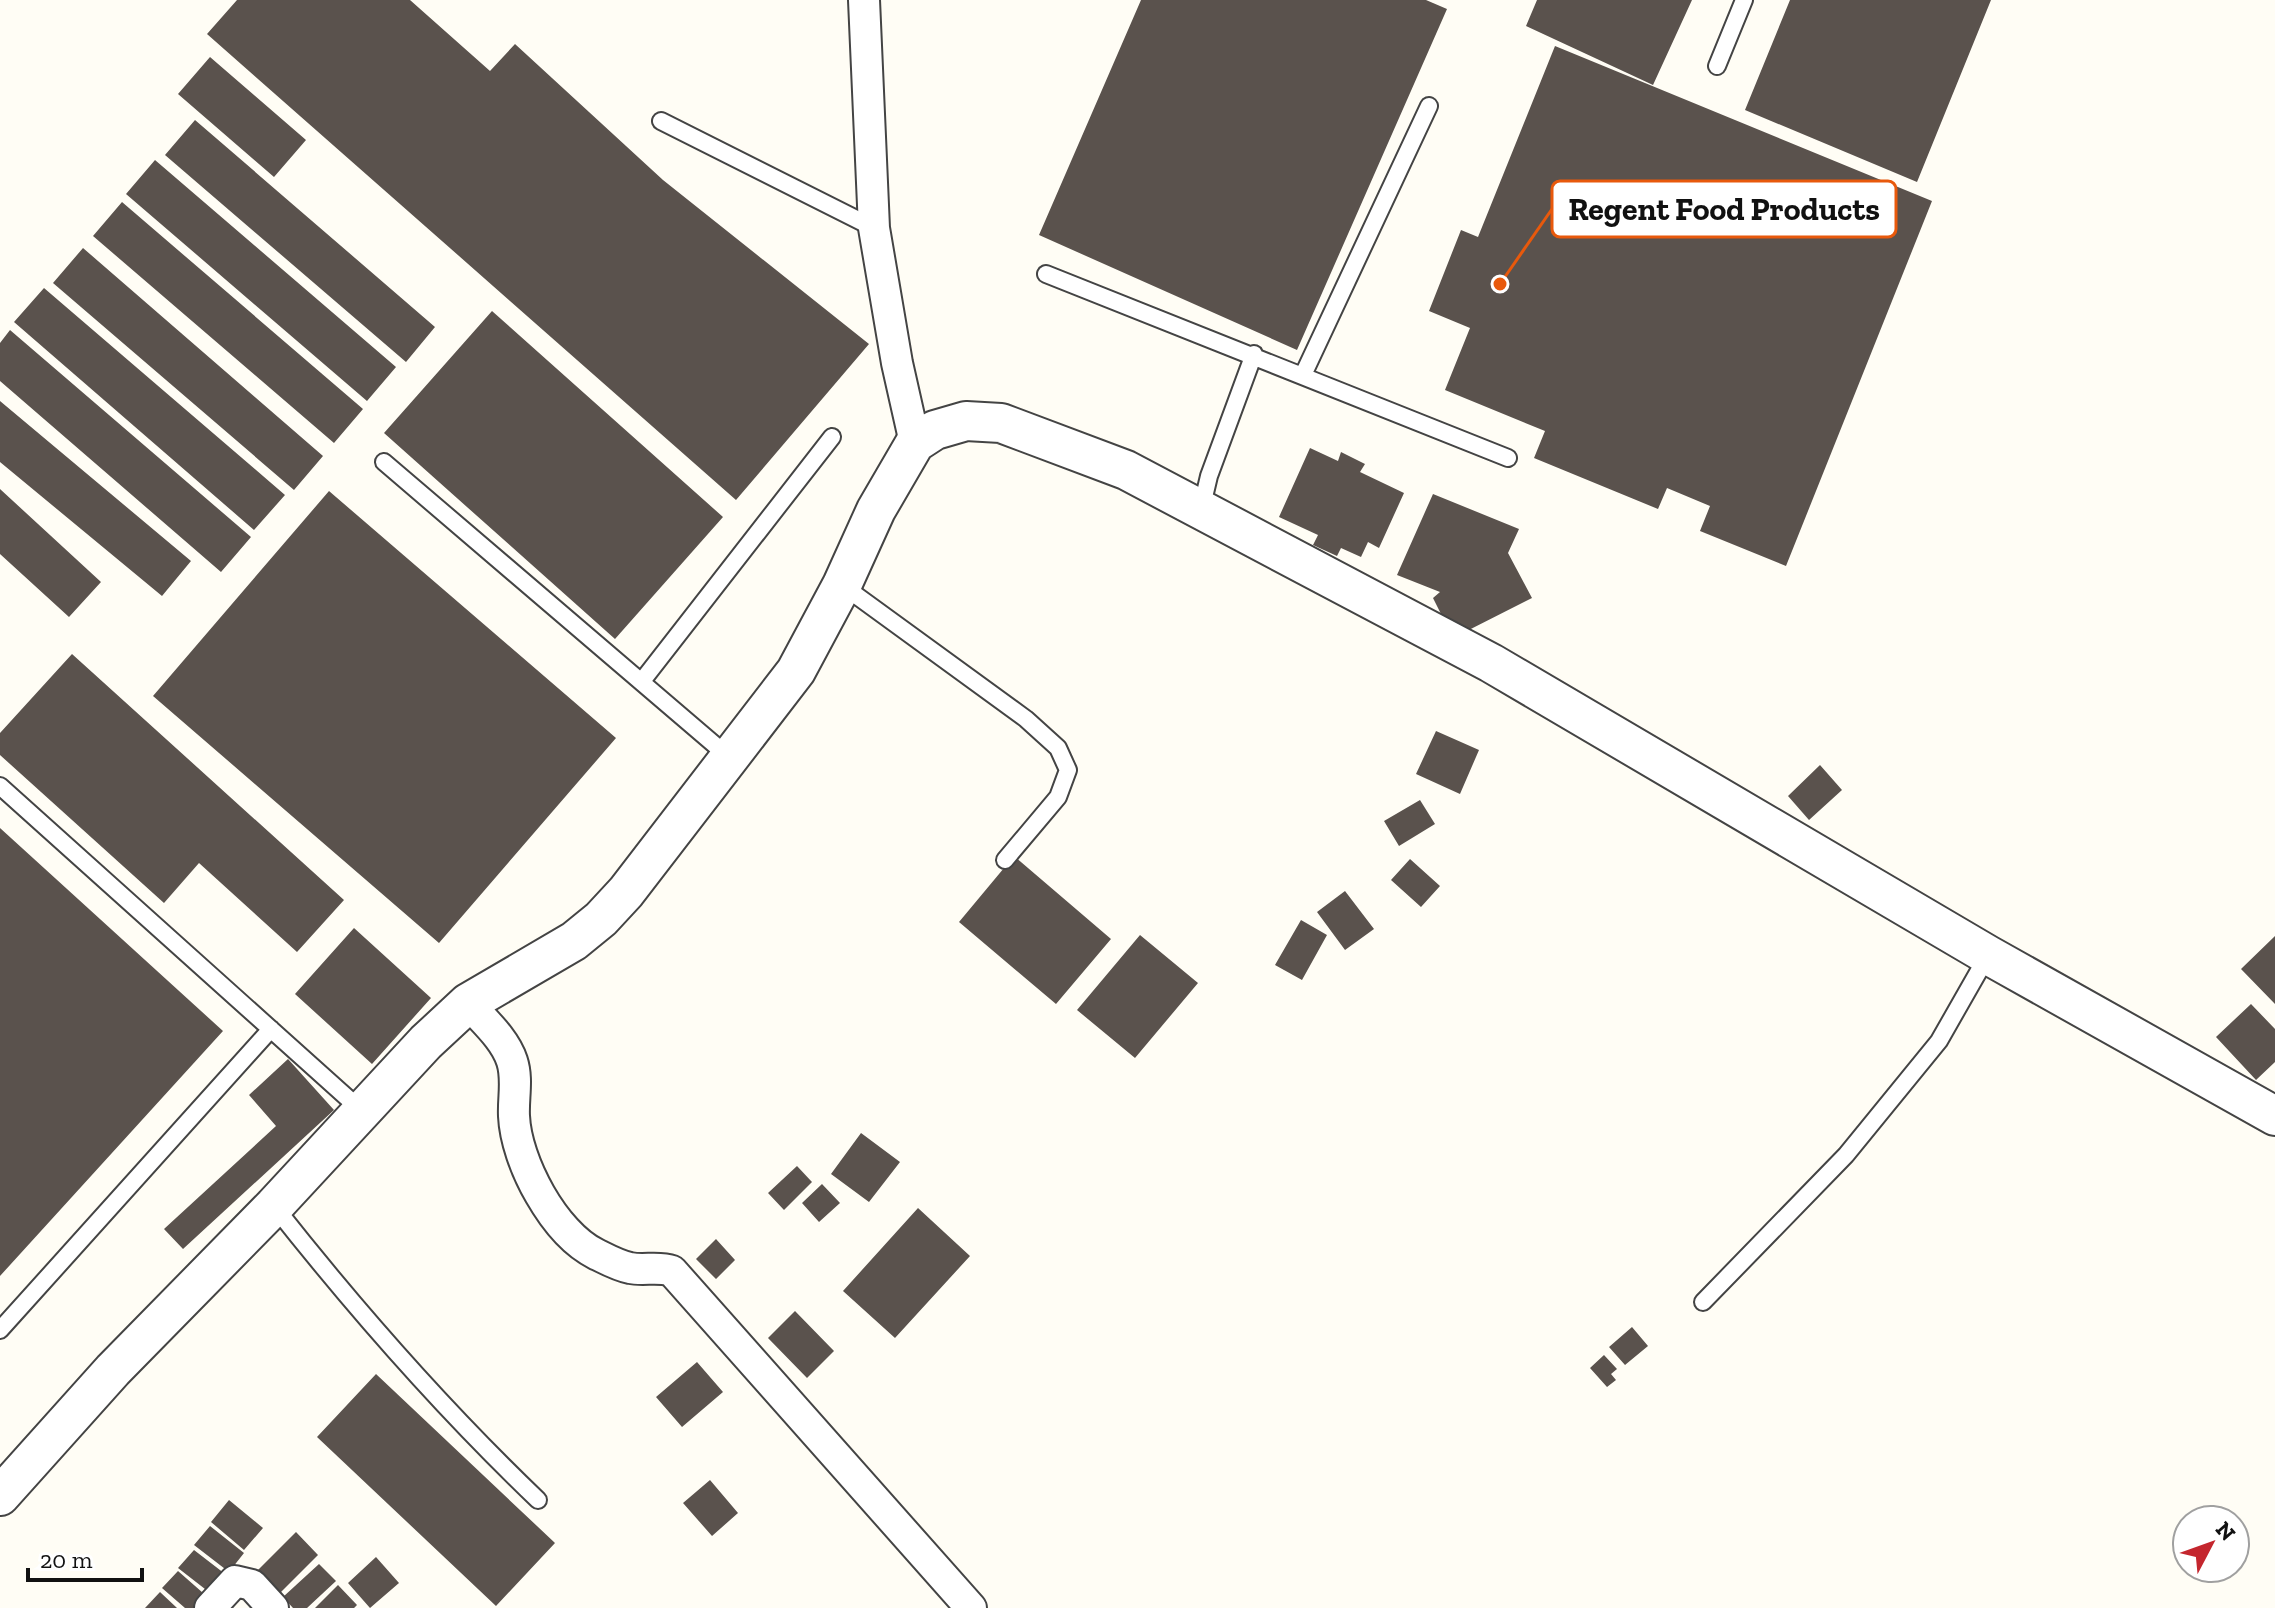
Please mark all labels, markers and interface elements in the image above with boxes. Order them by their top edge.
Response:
callout: Regent Food Products [1552,181,1896,237]
text: Regent Food Products [1568,190,1880,228]
north arrow [2171,1504,2251,1584]
text: N [2210,1516,2242,1547]
scale bar [28,1532,142,1582]
text: 20 m [40,1545,93,1574]

